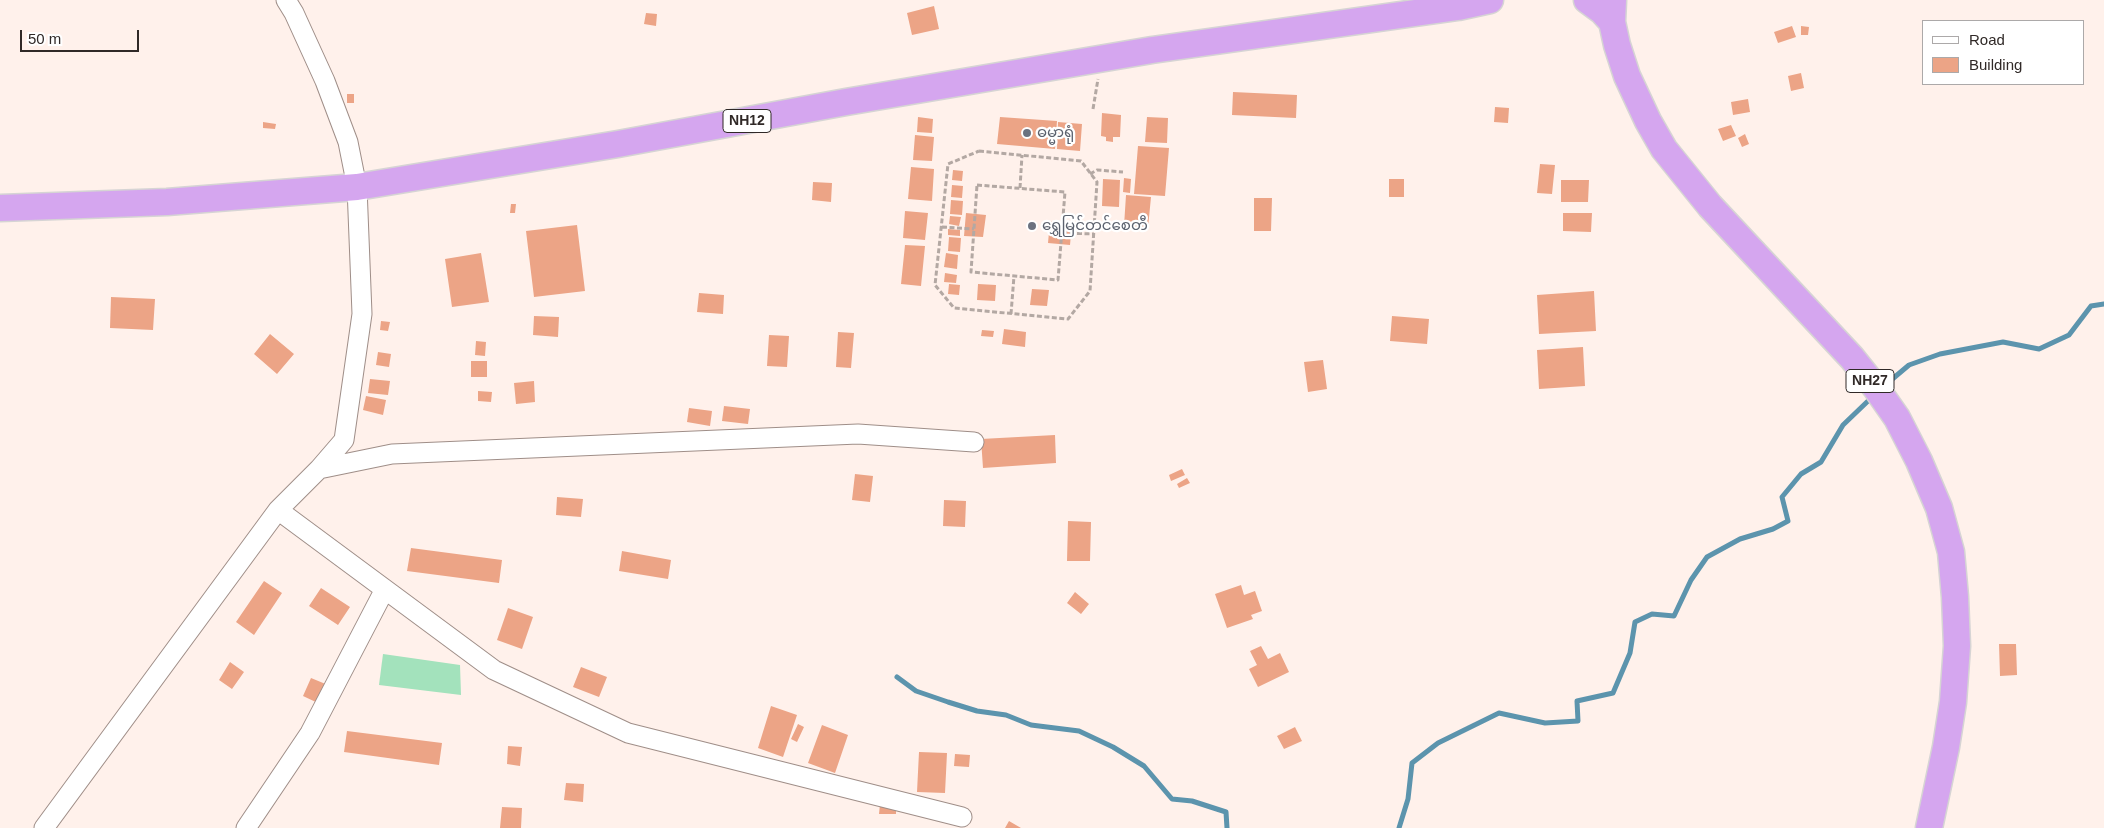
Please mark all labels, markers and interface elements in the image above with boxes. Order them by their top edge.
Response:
scale bar [22,20,141,52]
legend [1922,20,2084,85]
text: 50 m [28,30,61,47]
text: Road [1969,31,2005,48]
text: Building [1969,56,2022,73]
road number: NH12 [723,110,771,132]
place label: ဓမ္မာရုံ [1037,124,1074,142]
marker: ဓမ္မာရုံ [1021,127,1033,139]
place label: ရွှေမြင်တင်စေတီ [1042,217,1148,235]
marker: ရွှေမြင်တင်စေတီ [1026,220,1038,232]
road number: NH27 [1846,370,1894,392]

